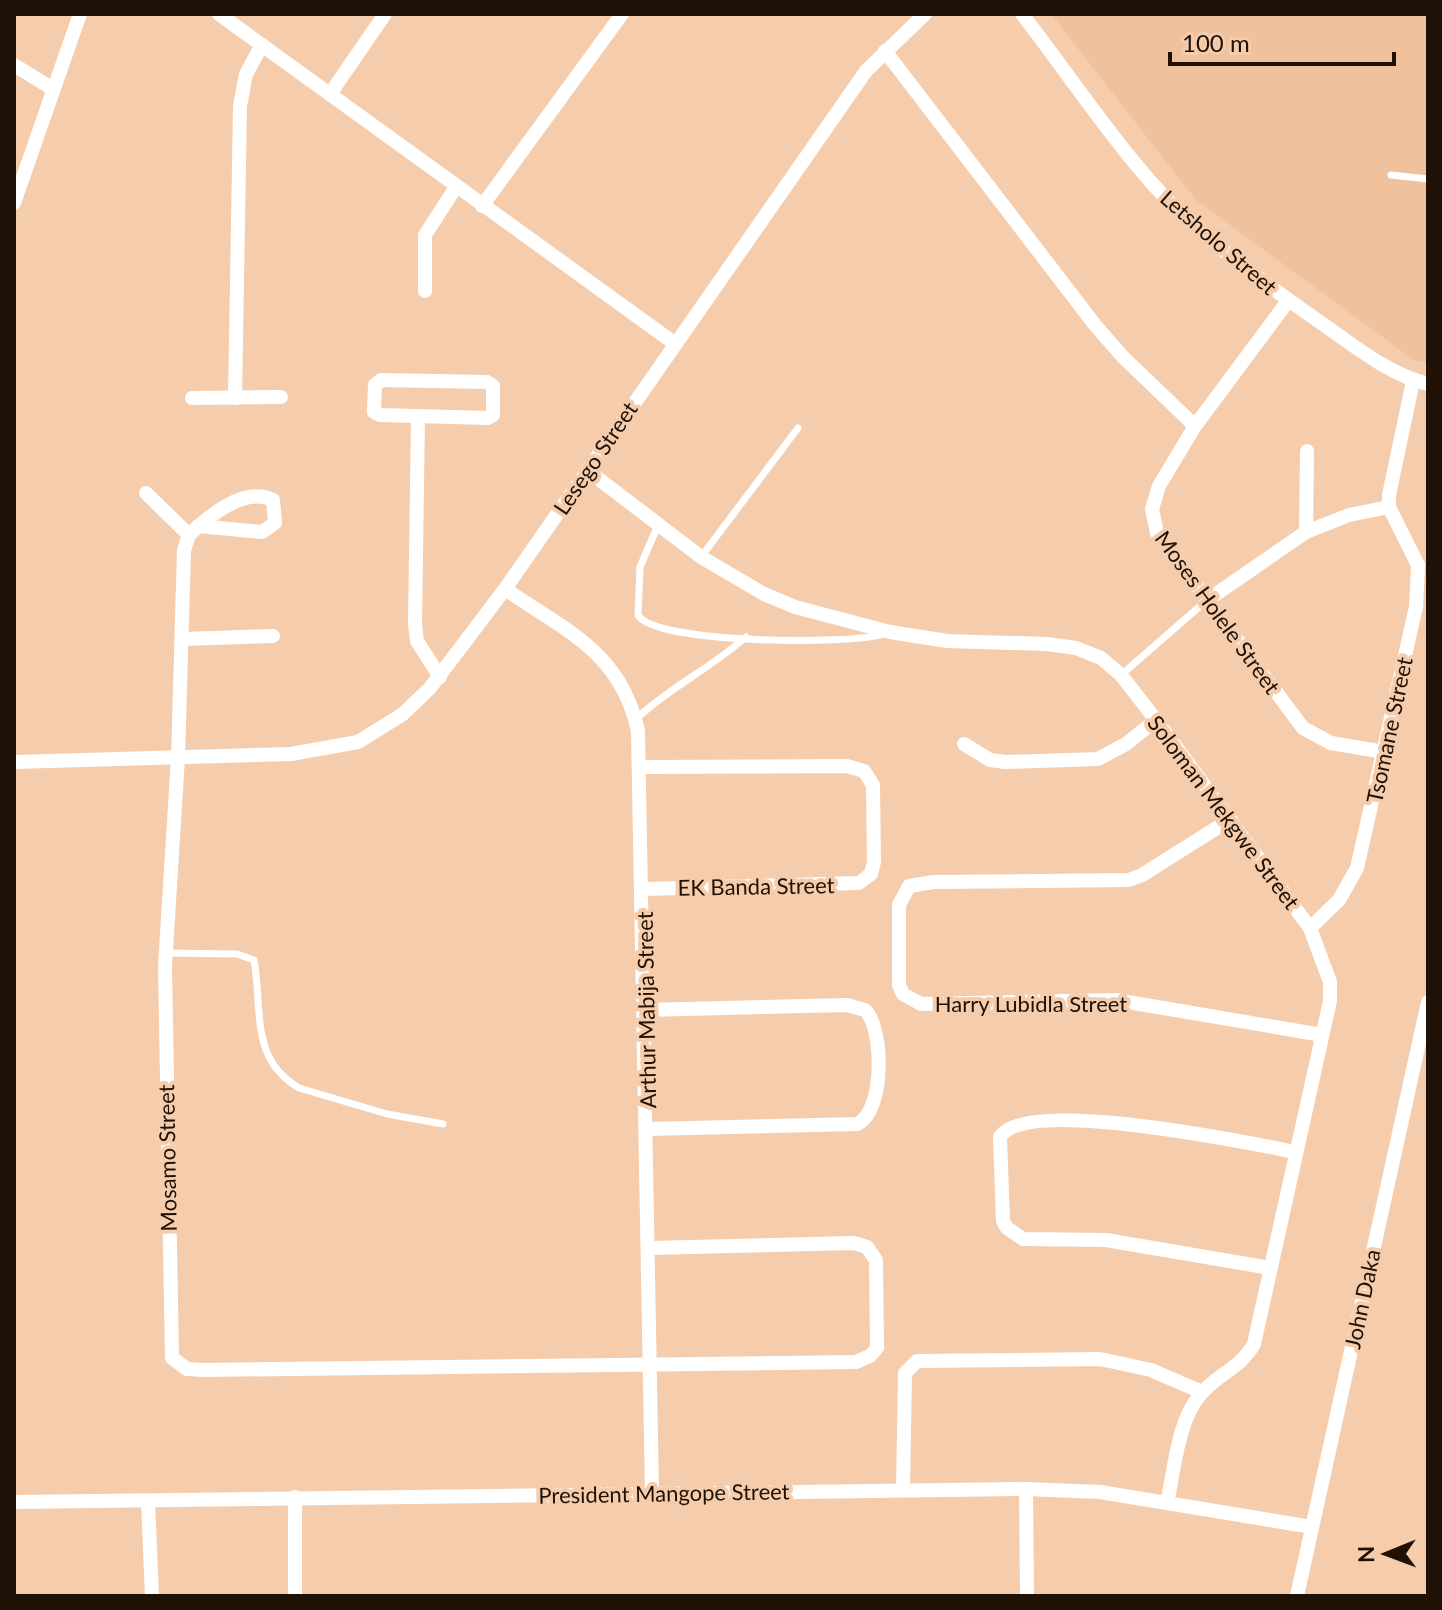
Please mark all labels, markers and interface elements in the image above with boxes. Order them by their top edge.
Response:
scale bar [1170,16,1394,66]
text: 100 m [1182,28,1250,57]
street label: Letsholo Street [1155,184,1283,300]
street label: Lesego Street [547,396,643,520]
street label: Moses Holele Street [1150,525,1286,699]
street label: Tsomane Street [1360,654,1418,806]
street label: Soloman Mekgwe Street [1142,710,1306,914]
street label: EK Banda Street [677,871,835,901]
street label: Arthur Mabija Street [631,911,661,1109]
street label: Harry Lubidla Street [935,990,1127,1017]
street label: Mosamo Street [152,1084,182,1232]
street label: John Daka [1338,1247,1386,1351]
street label: President Mangope Street [538,1477,790,1509]
north arrow [1346,1514,1426,1594]
text: N [1352,1546,1379,1563]

